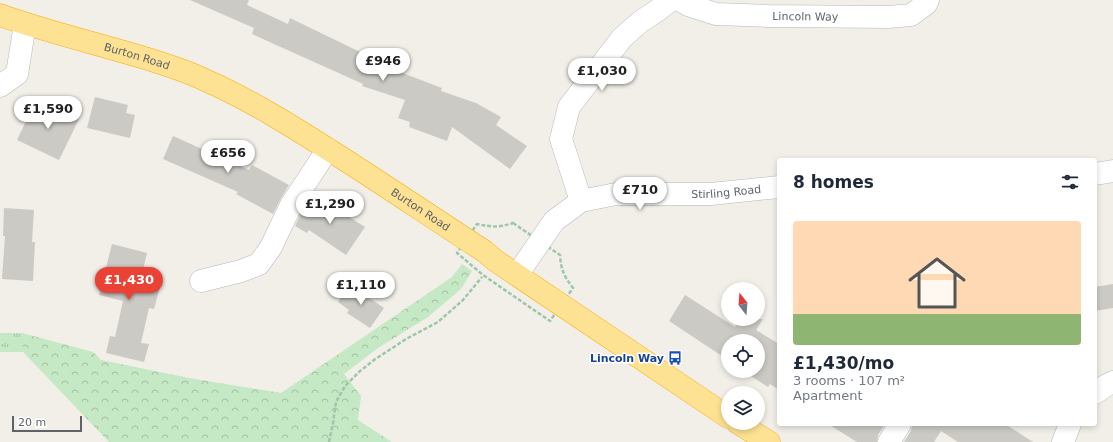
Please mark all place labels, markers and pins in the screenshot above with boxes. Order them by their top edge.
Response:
pin: £946 [359,48,407,82]
pin: £1,030 [569,58,635,92]
pin: £1,590 [15,96,81,130]
pin: £656 [204,140,252,174]
pin: £710 [616,177,664,211]
pin: £1,290 [297,191,363,225]
pin: £1,430 [96,267,162,301]
pin: £1,110 [328,272,394,306]
bus stop icon: Lincoln Way [667,350,683,366]
place label: Lincoln Way [590,352,664,365]

